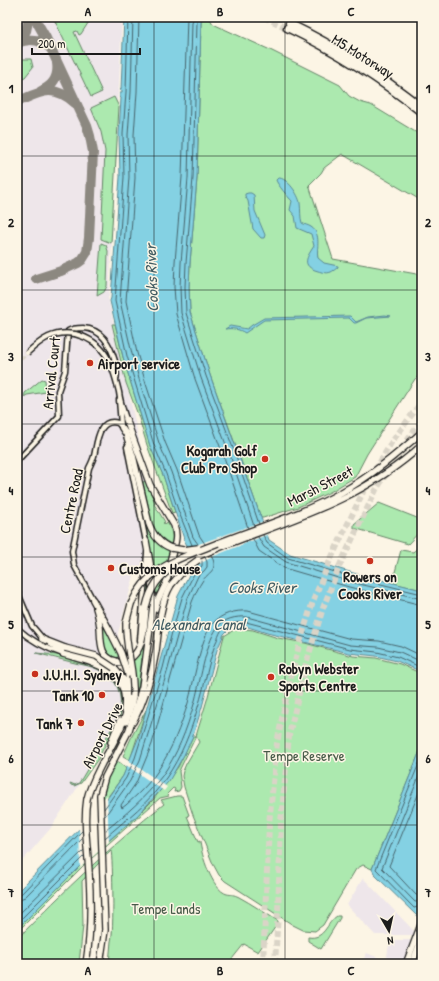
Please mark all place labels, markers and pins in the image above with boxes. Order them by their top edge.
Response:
place label: Airport service [98,353,180,375]
marker: Airport service [85,358,95,368]
place label: Kogarah Golf Club Pro Shop [181,440,258,479]
marker: Kogarah Golf Club Pro Shop [260,454,270,464]
marker: Rowers on Cooks River [365,556,375,566]
place label: Customs House [119,558,200,579]
marker: Customs House [106,563,116,573]
place label: Rowers on Cooks River [338,566,402,604]
place label: Robyn Webster Sports Centre [279,658,359,697]
place label: J.U.H.I. Sydney [43,664,122,686]
marker: J.U.H.I. Sydney [30,669,40,679]
marker: Robyn Webster Sports Centre [266,672,276,682]
place label: Tank 10 [51,685,94,706]
marker: Tank 10 [97,690,107,700]
place label: Tank 7 [35,713,74,734]
marker: Tank 7 [76,718,86,728]

